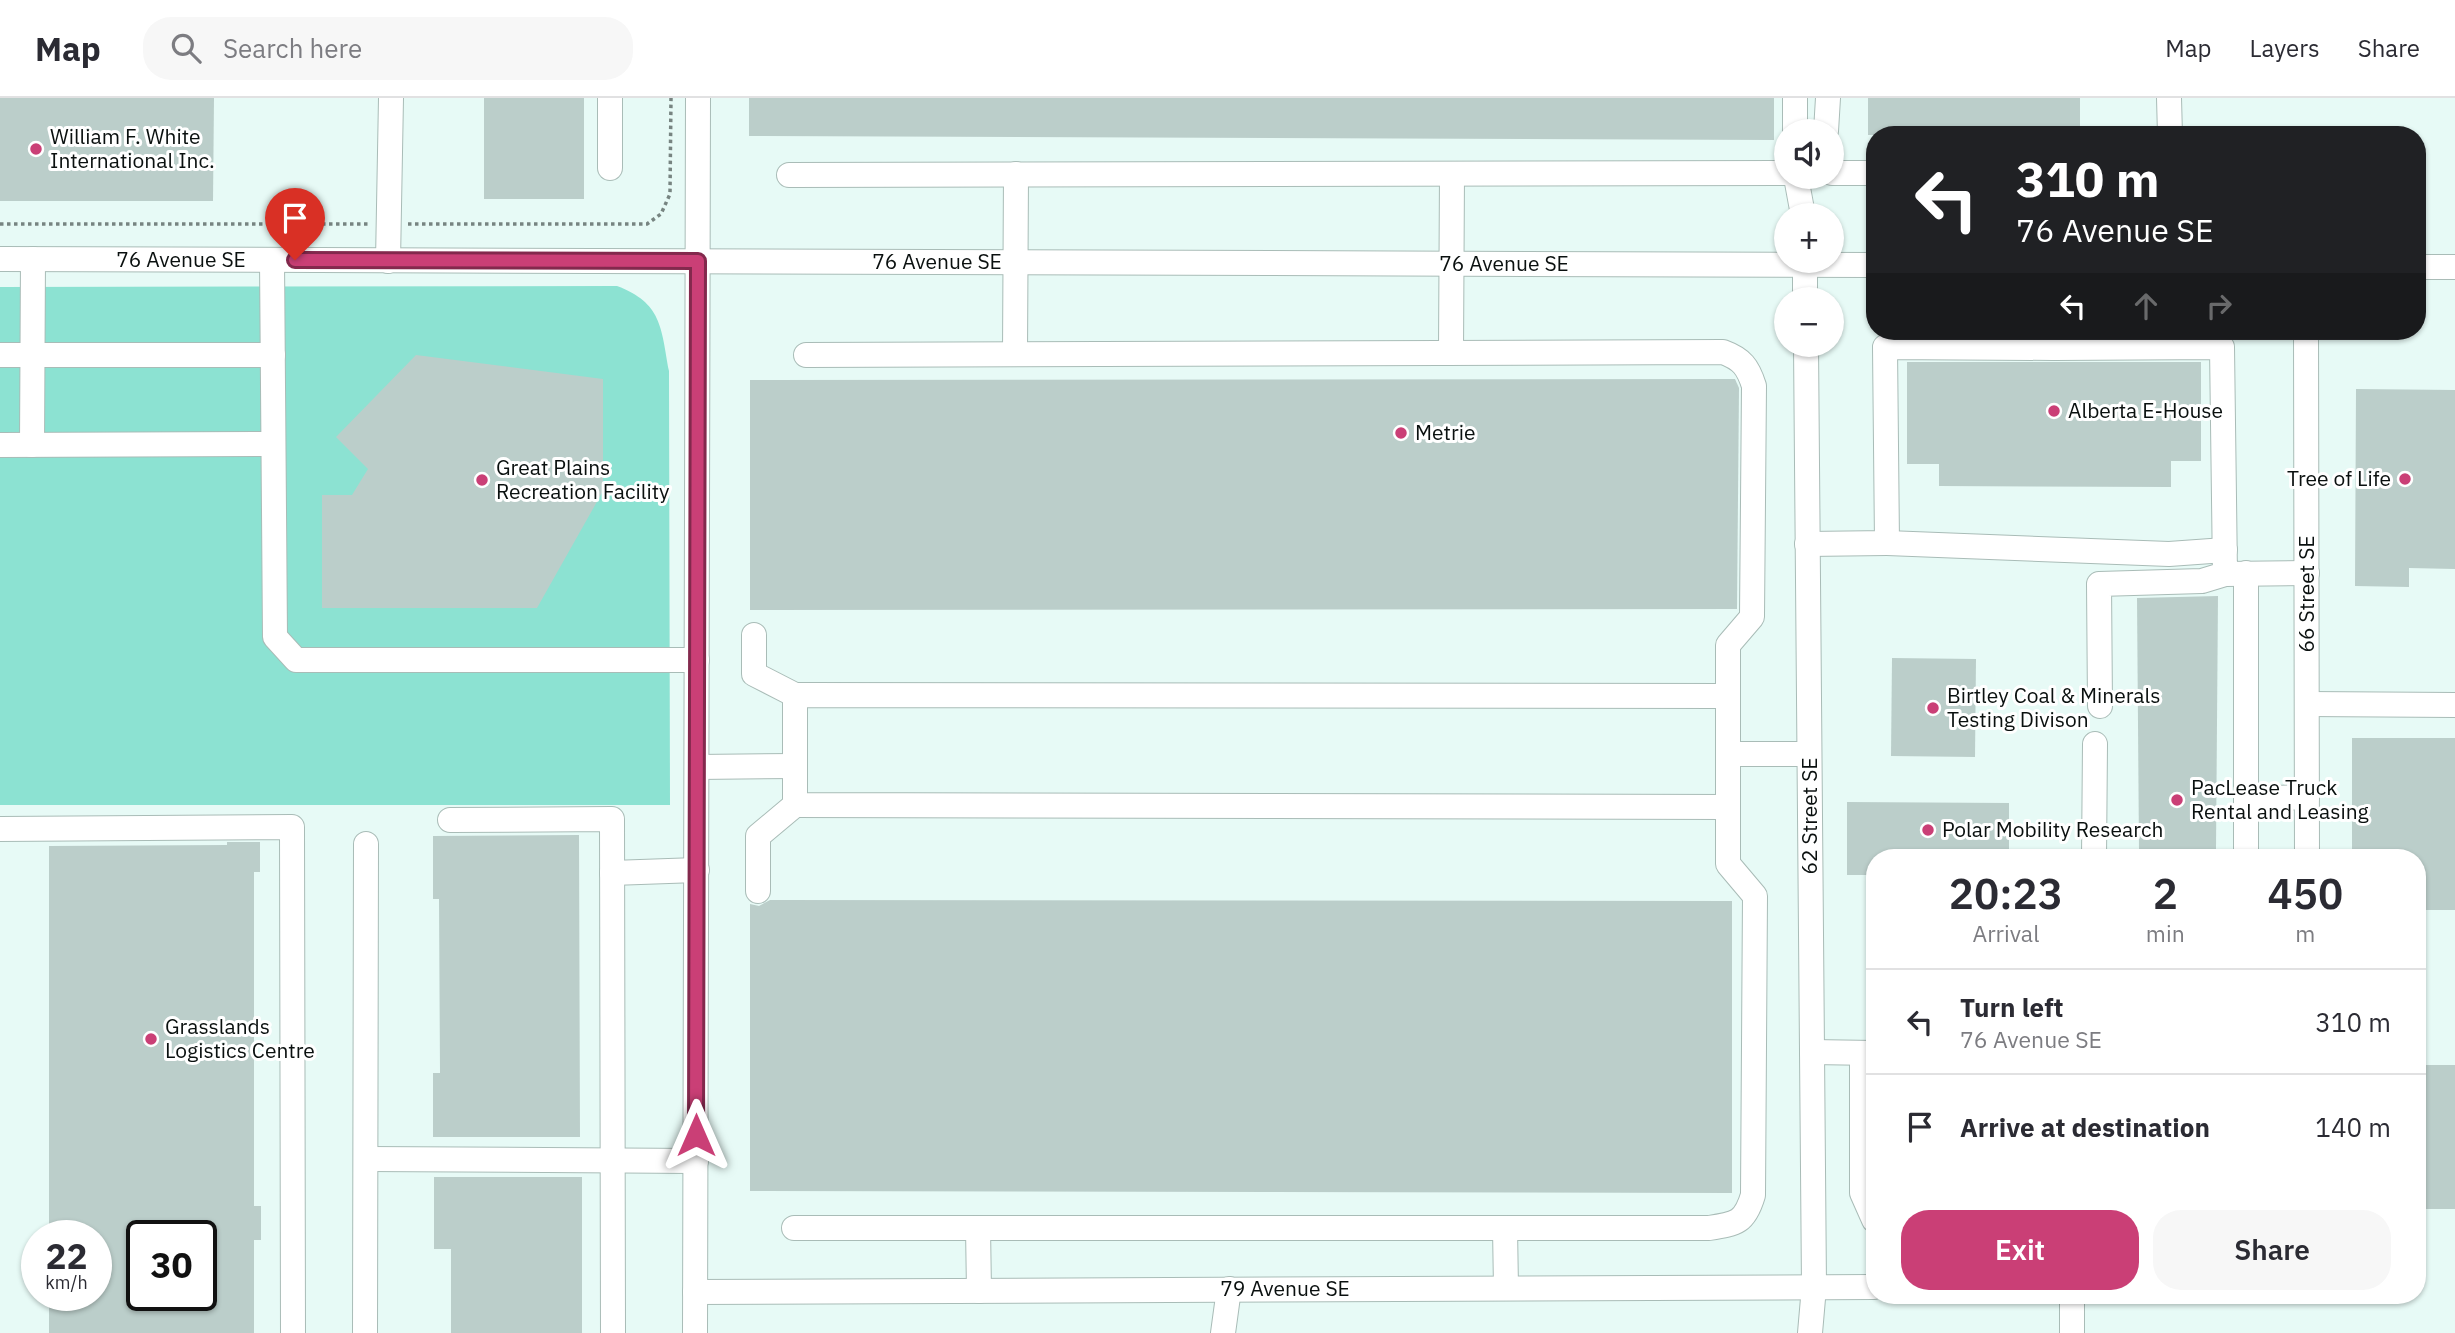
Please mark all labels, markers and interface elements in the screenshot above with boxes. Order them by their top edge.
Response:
search box [143,17,633,80]
text: Map [35,27,101,70]
icon: search [167,29,205,67]
text: Search here [223,31,362,65]
text: Map [2165,32,2212,64]
text: Layers [2250,32,2320,64]
text: Share [2358,32,2420,64]
map controls [1774,119,1844,357]
button: sound [1774,119,1844,189]
place label: William F. White International Inc. [50,122,215,174]
marker: William F. White International Inc. [28,141,44,157]
text: 310 m [2016,147,2160,210]
icon: left [1901,154,1992,245]
pin [265,188,325,260]
icon: arrive [276,199,314,237]
button: + [1774,203,1844,273]
text: 76 Avenue SE [2016,209,2214,251]
street label: 76 Avenue SE [116,245,246,273]
street label: 76 Avenue SE [872,247,1002,275]
street label: 76 Avenue SE [1439,249,1569,277]
button: − [1774,287,1844,357]
icon: left [2054,287,2092,325]
icon: ahead [2127,287,2165,325]
icon: right [2200,287,2238,325]
place label: Alberta E-House [2068,396,2223,424]
marker: Alberta E-House [2046,403,2062,419]
place label: Metrie [1415,418,1475,446]
marker: Metrie [1393,425,1409,441]
place label: Great Plains Recreation Facility [496,453,670,505]
place label: Tree of Life [2287,464,2391,492]
marker: Tree of Life [2397,471,2413,487]
marker: Great Plains Recreation Facility [474,472,490,488]
street label: 66 Street SE [2292,535,2320,653]
place label: Birtley Coal & Minerals Testing Divison [1947,681,2160,733]
marker: Birtley Coal & Minerals Testing Divison [1925,700,1941,716]
street label: 62 Street SE [1795,757,1823,875]
place label: PacLease Truck Rental and Leasing [2191,773,2369,825]
marker: PacLease Truck Rental and Leasing [2169,792,2185,808]
place label: Polar Mobility Research [1942,815,2163,843]
marker: Polar Mobility Research [1920,822,1936,838]
text: 20:23 [1949,866,2063,921]
text: 2 [2153,866,2178,921]
text: 450 [2268,866,2343,921]
text: Arrival [1972,918,2039,948]
text: min [2146,918,2185,948]
text: m [2295,918,2315,948]
text: Turn left [1960,990,2063,1024]
icon: left [1901,1003,1939,1041]
text: 310 m [2315,1005,2391,1039]
place label: Grasslands Logistics Centre [165,1012,315,1064]
text: 76 Avenue SE [1960,1024,2102,1054]
marker: Grasslands Logistics Centre [143,1031,159,1047]
position arrow [659,1098,733,1172]
icon: arrive [1901,1108,1939,1146]
text: Arrive at destination [1960,1110,2210,1144]
text: 140 m [2315,1110,2391,1144]
button: Exit [1901,1210,2139,1290]
button: Share [2153,1210,2391,1290]
speed limit sign: 30 [126,1220,217,1311]
text: 22 [45,1233,88,1279]
text: km/h [45,1271,88,1294]
street label: 79 Avenue SE [1220,1274,1350,1302]

